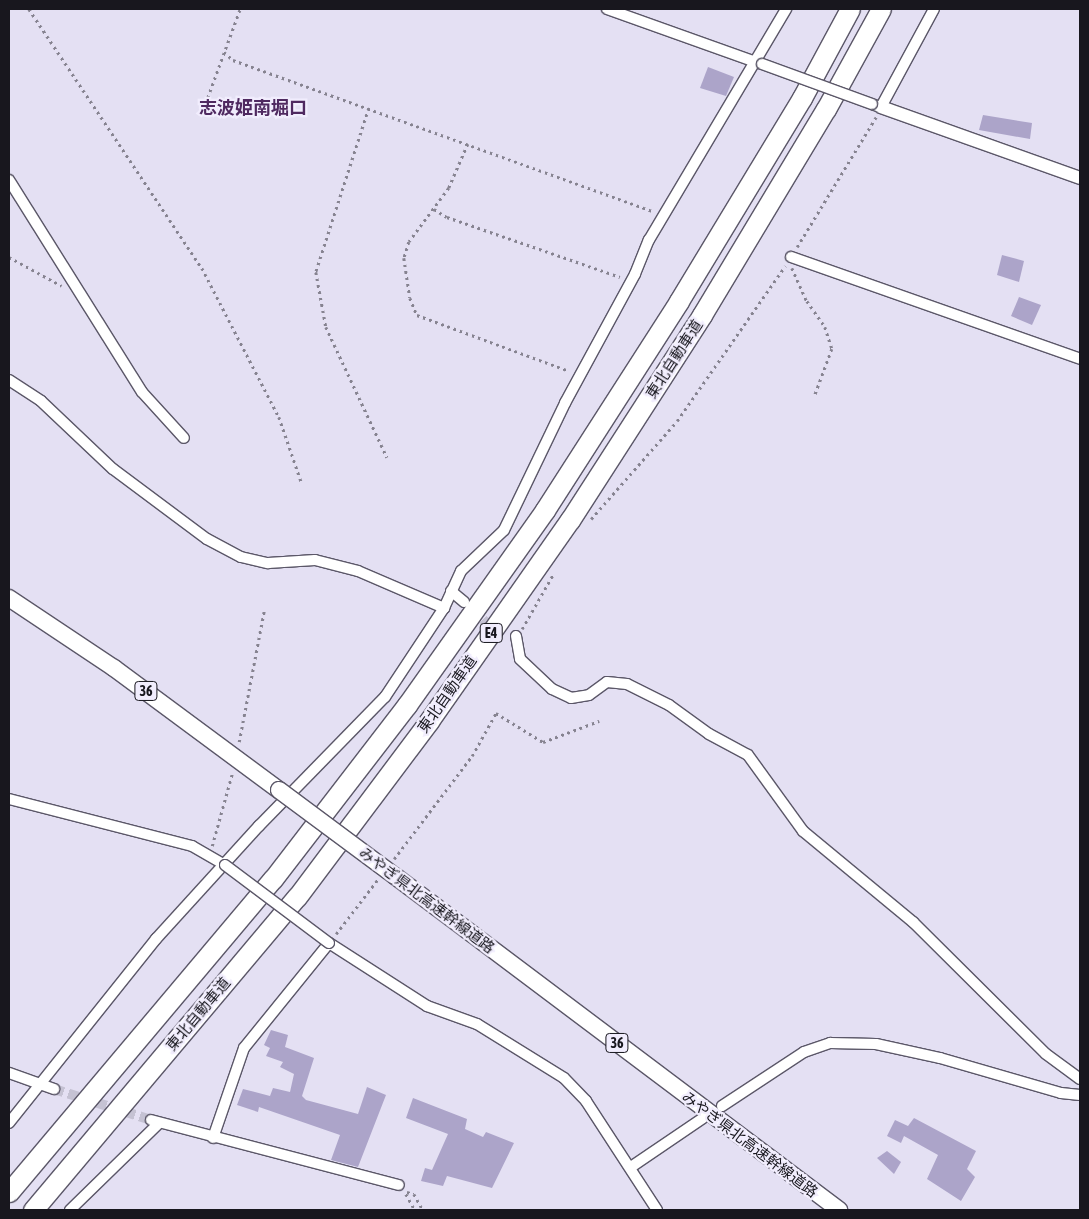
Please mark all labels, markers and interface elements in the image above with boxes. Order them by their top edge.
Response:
district label: 志波姫南堀口 [199,97,307,119]
street label: 東北自動車道 [642,316,706,402]
road number: E4 [478,622,504,644]
street label: 東北自動車道 [414,652,480,736]
road number: 36 [134,679,158,702]
street label: みやぎ県北高速幹線道路 [356,843,498,957]
street label: 東北自動車道 [162,974,234,1054]
road number: 36 [604,1032,630,1054]
street label: みやぎ県北高速幹線道路 [679,1087,821,1201]

